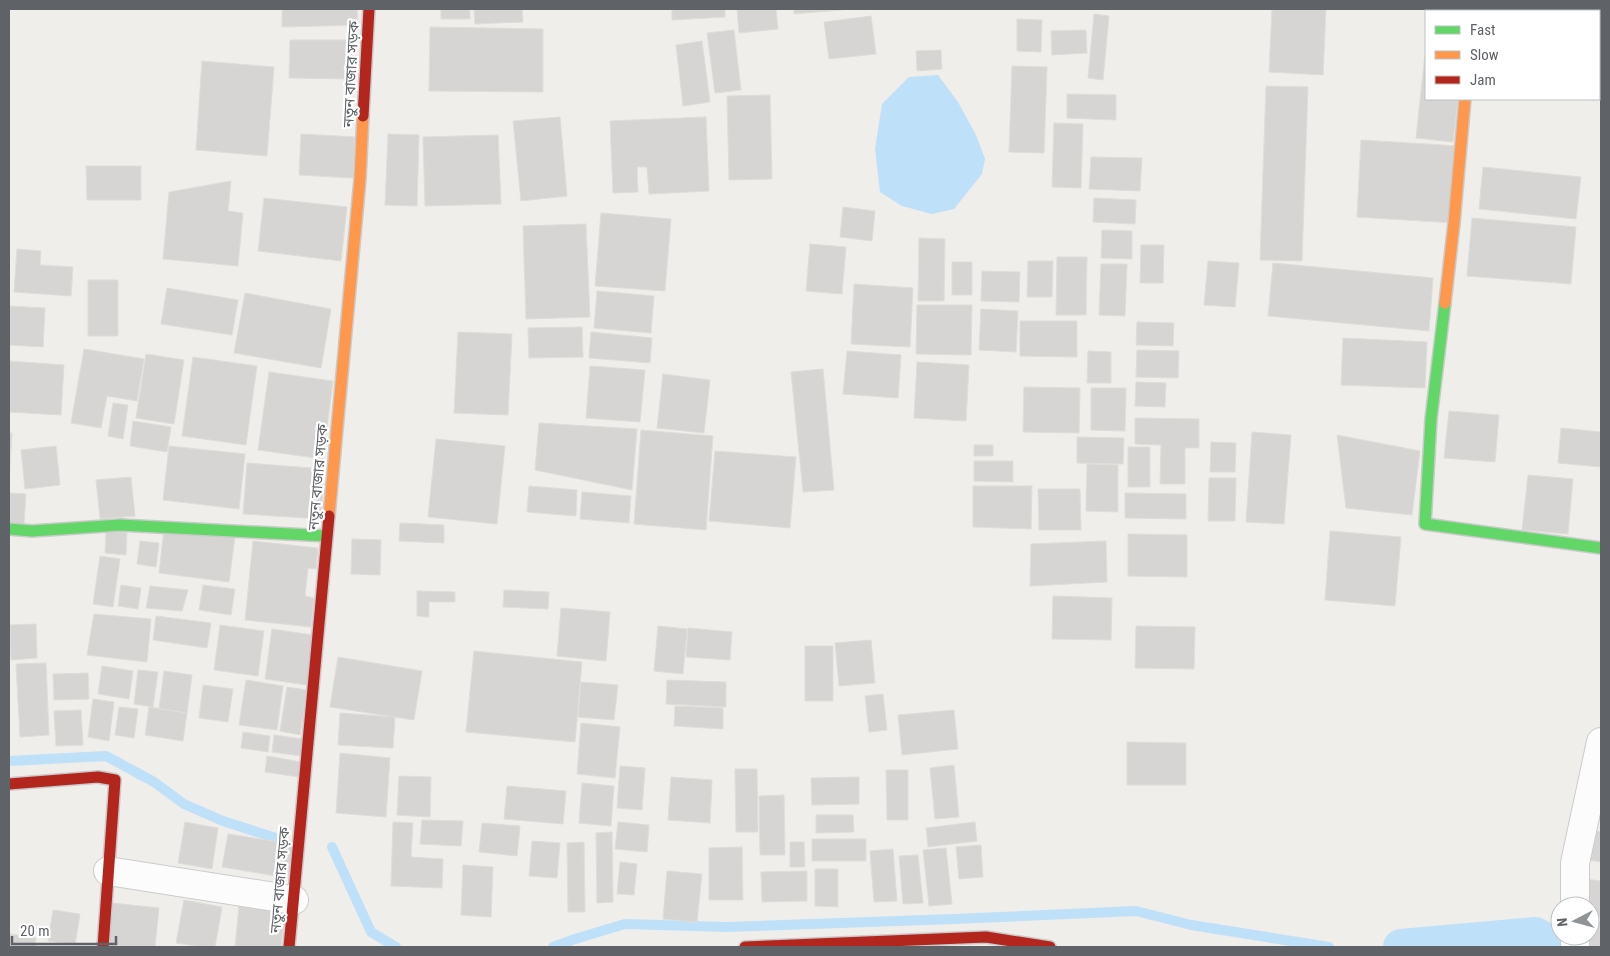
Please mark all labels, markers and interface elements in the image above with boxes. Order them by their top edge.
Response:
legend [1425,10,1600,100]
street label: নতুন বাজার সড়ক [339,19,363,129]
text: Fast [1470,21,1495,39]
text: Slow [1470,46,1499,64]
text: Jam [1470,71,1496,89]
street label: নতুন বাজার সড়ক [304,422,332,532]
street label: নতুন বাজার সড়ক [266,825,294,935]
north arrow [1550,896,1600,946]
scale bar [12,914,116,946]
text: N [1554,917,1570,927]
text: 20 m [20,922,50,940]

